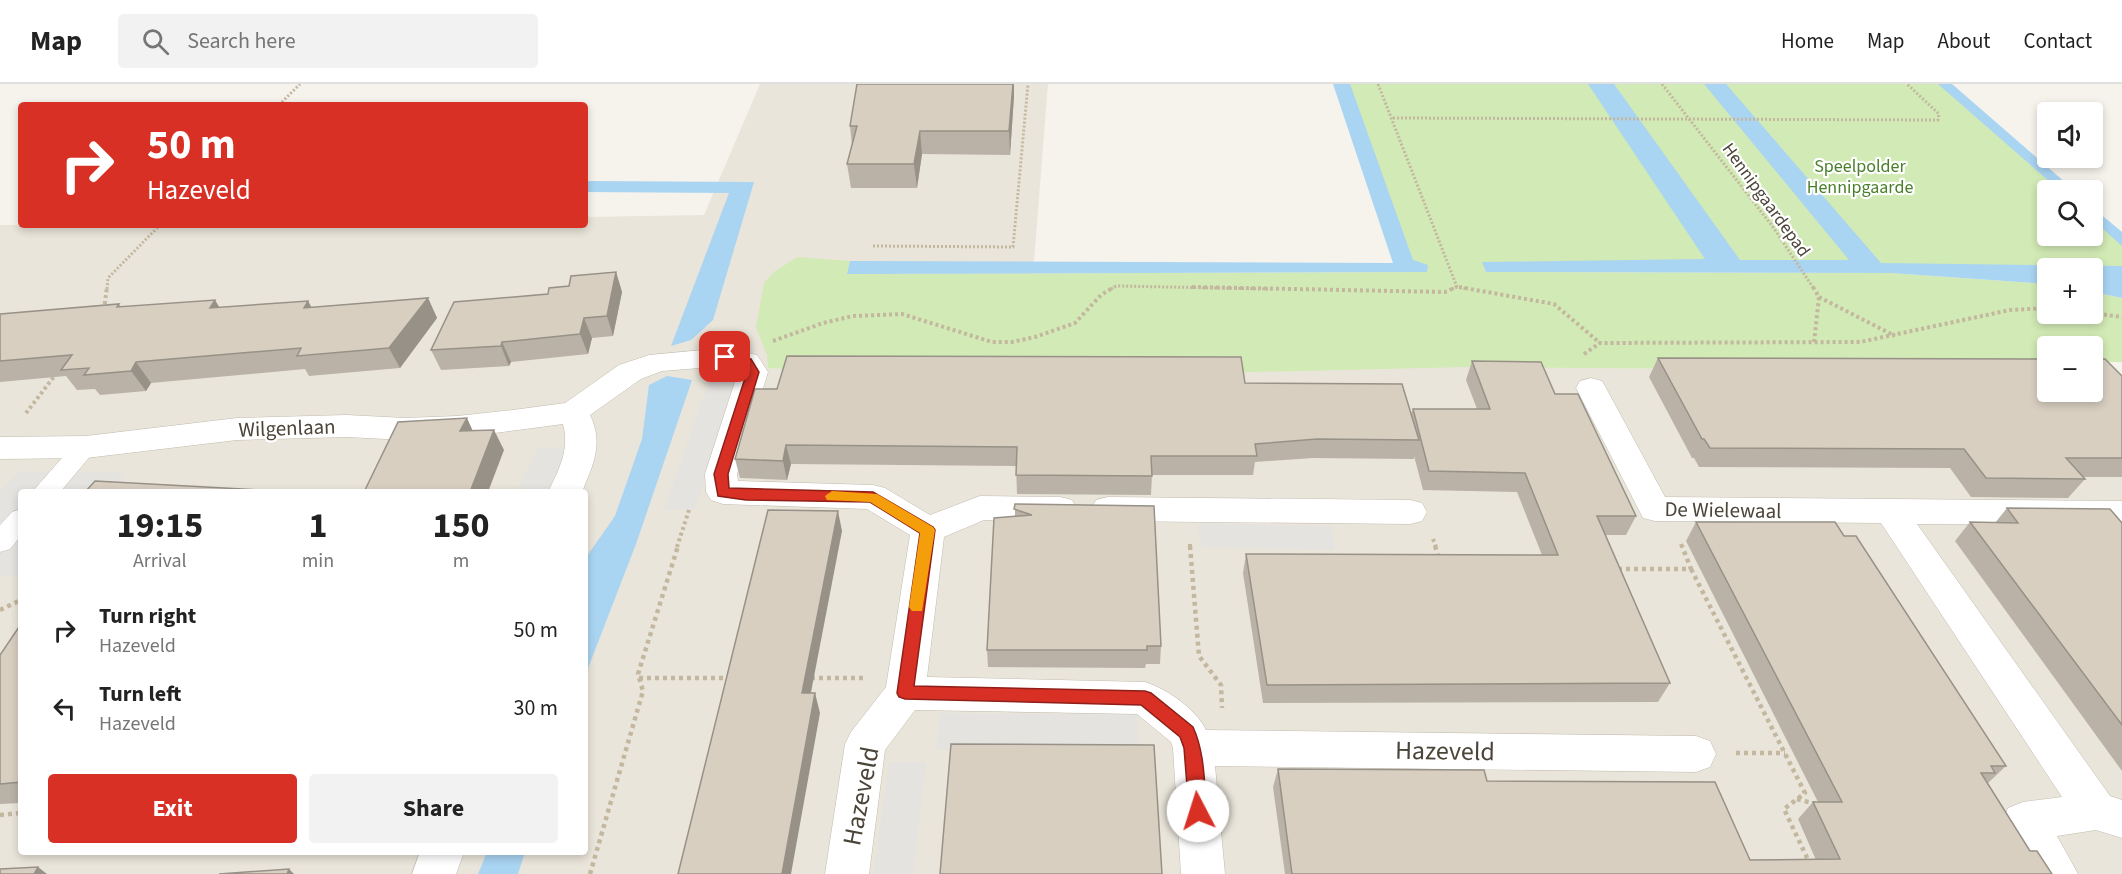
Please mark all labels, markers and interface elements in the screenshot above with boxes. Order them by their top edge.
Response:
search box [118,14,538,68]
text: Map [30,21,82,61]
icon: search [139,25,172,58]
text: Search here [187,25,296,57]
text: Home [1781,26,1834,56]
text: Map [1867,26,1905,56]
text: About [1938,26,1990,56]
text: Contact [2023,26,2092,56]
map controls [2037,102,2103,402]
button: sound [2037,102,2103,168]
text: 50 m [147,115,236,175]
icon: right [48,126,126,204]
street label: Hennipgaardepad [1716,138,1816,262]
park label: Speelpolder Hennipgaarde [1807,154,1913,200]
text: Hazeveld [147,171,251,210]
button: search [2037,180,2103,246]
button: + [2037,258,2103,324]
pin [699,331,750,382]
button: − [2037,336,2103,402]
icon: arrive [708,340,741,373]
street label: Wilgenlaan [238,411,336,445]
street label: De Wielewaal [1664,494,1782,526]
text: 19:15 [116,500,203,551]
text: 1 [308,500,327,551]
text: 150 [433,500,490,551]
text: Arrival [133,547,187,575]
text: min [302,547,334,575]
text: m [453,547,469,575]
text: Turn right [99,600,196,632]
icon: right [48,614,81,647]
text: 50 m [513,614,558,646]
text: Hazeveld [99,632,176,660]
text: Turn left [99,678,181,710]
icon: left [48,692,81,725]
text: 30 m [513,692,558,724]
text: Hazeveld [99,710,176,738]
street label: Hazeveld [1395,732,1495,770]
street label: Hazeveld [833,743,889,849]
button: Exit [48,774,297,843]
button: Share [309,774,558,843]
position arrow [1166,779,1230,843]

